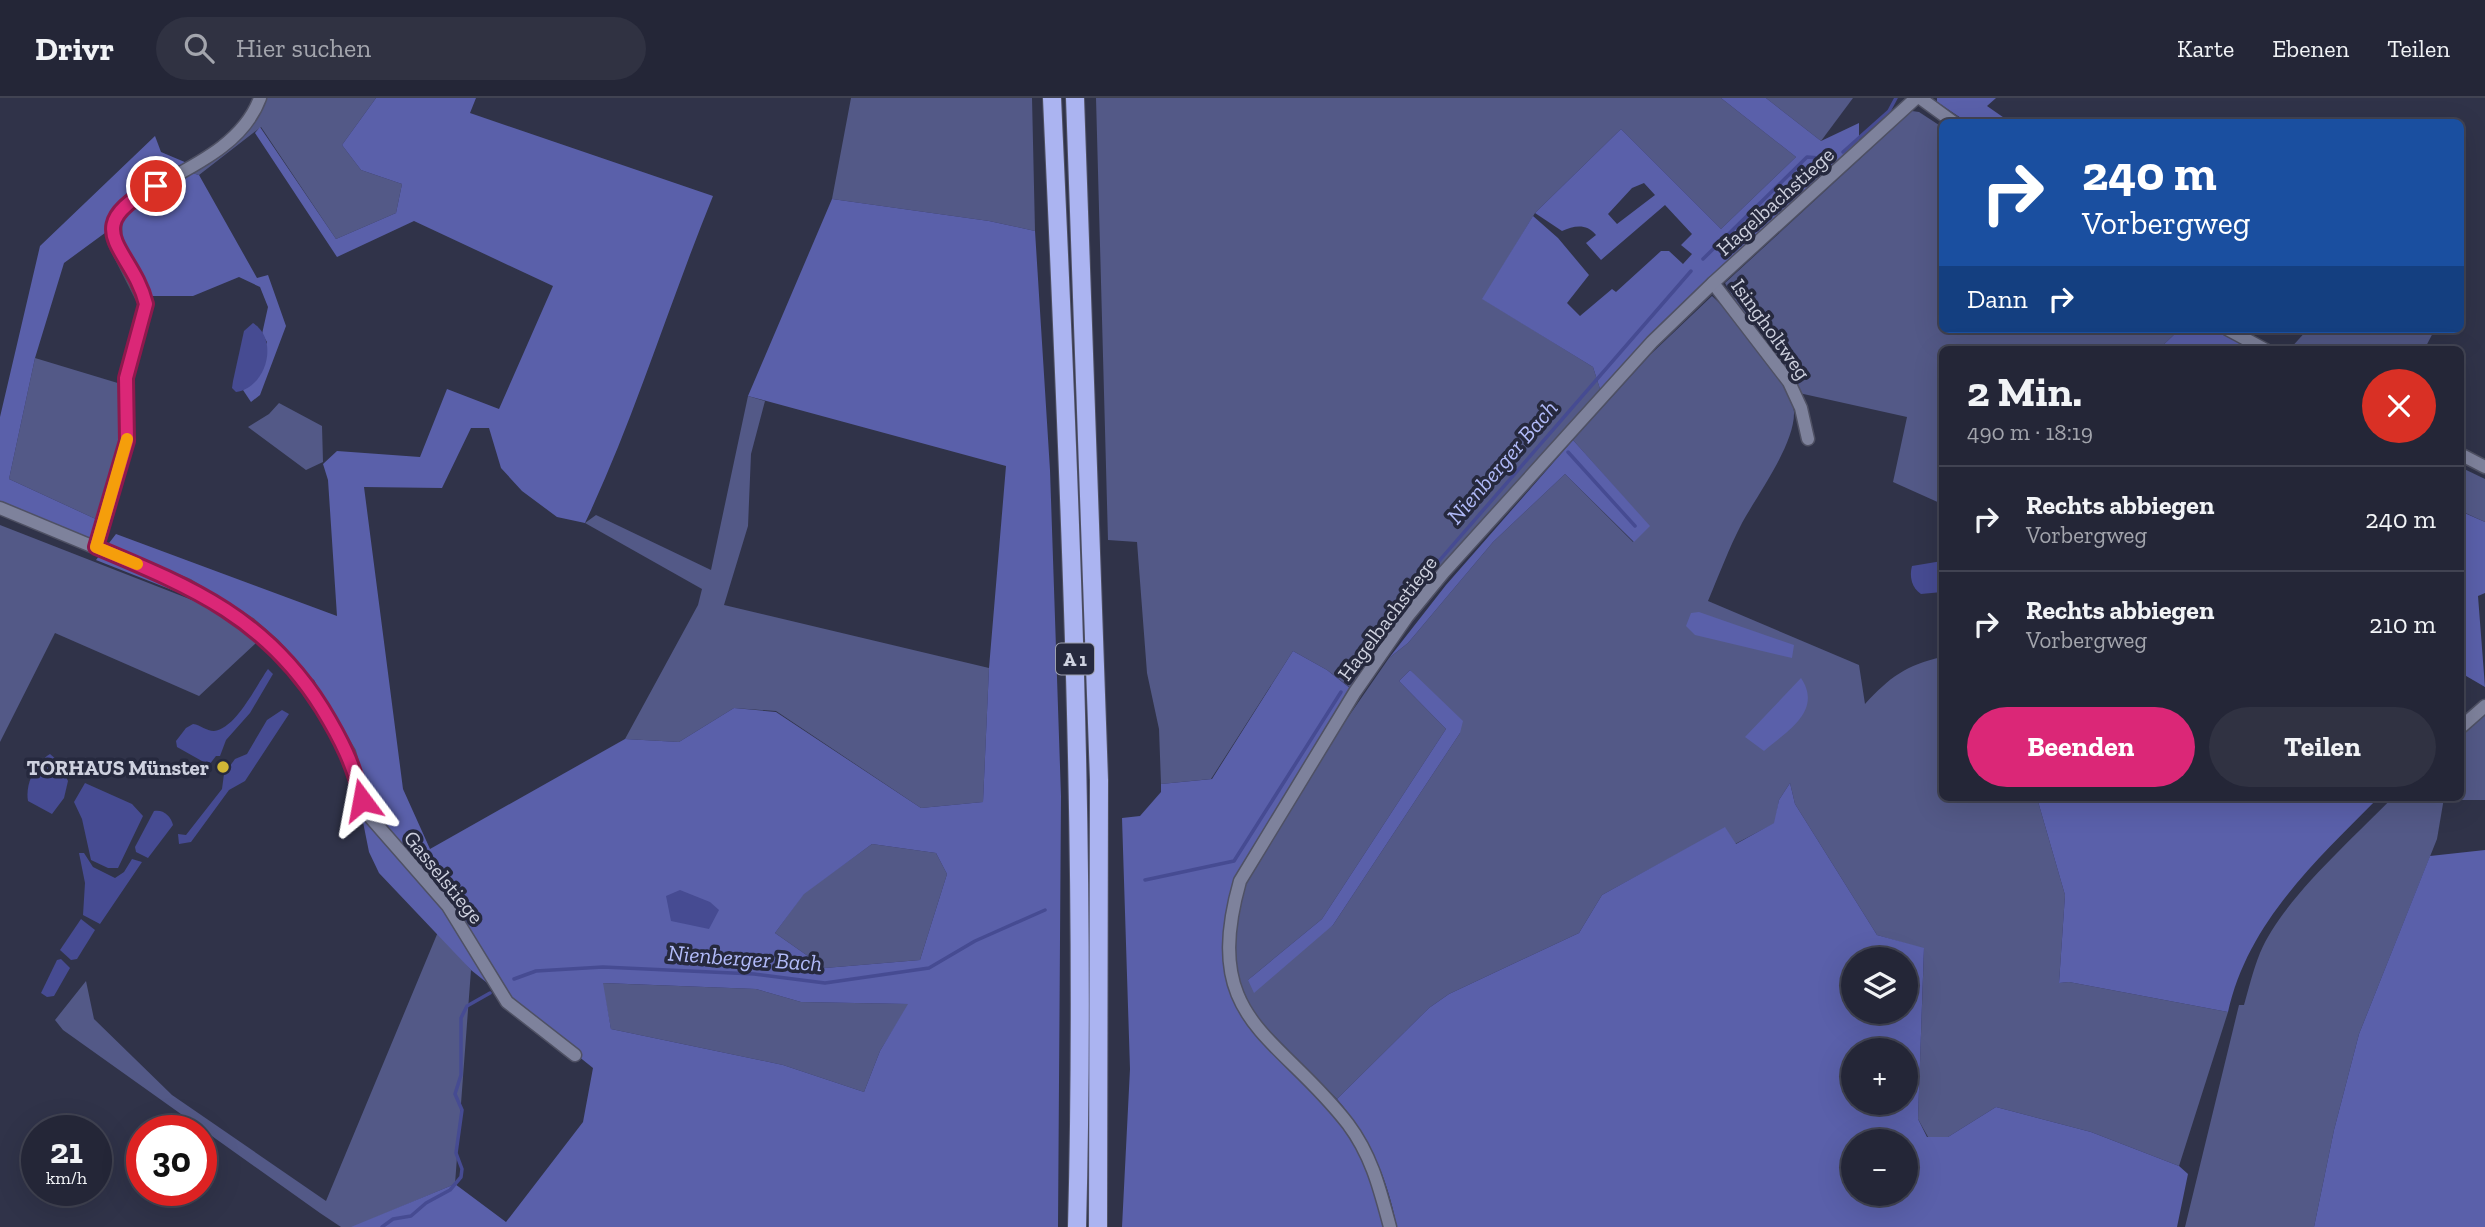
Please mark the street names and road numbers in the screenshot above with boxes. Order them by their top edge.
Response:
street label: Hagelbachstiege [1711,142,1839,260]
street label: Isingholtweg [1726,274,1816,385]
street label: Hagelbachstiege [1332,551,1442,685]
road number: A 1 [1056,644,1094,674]
street label: Gasselstiege [399,825,489,929]

